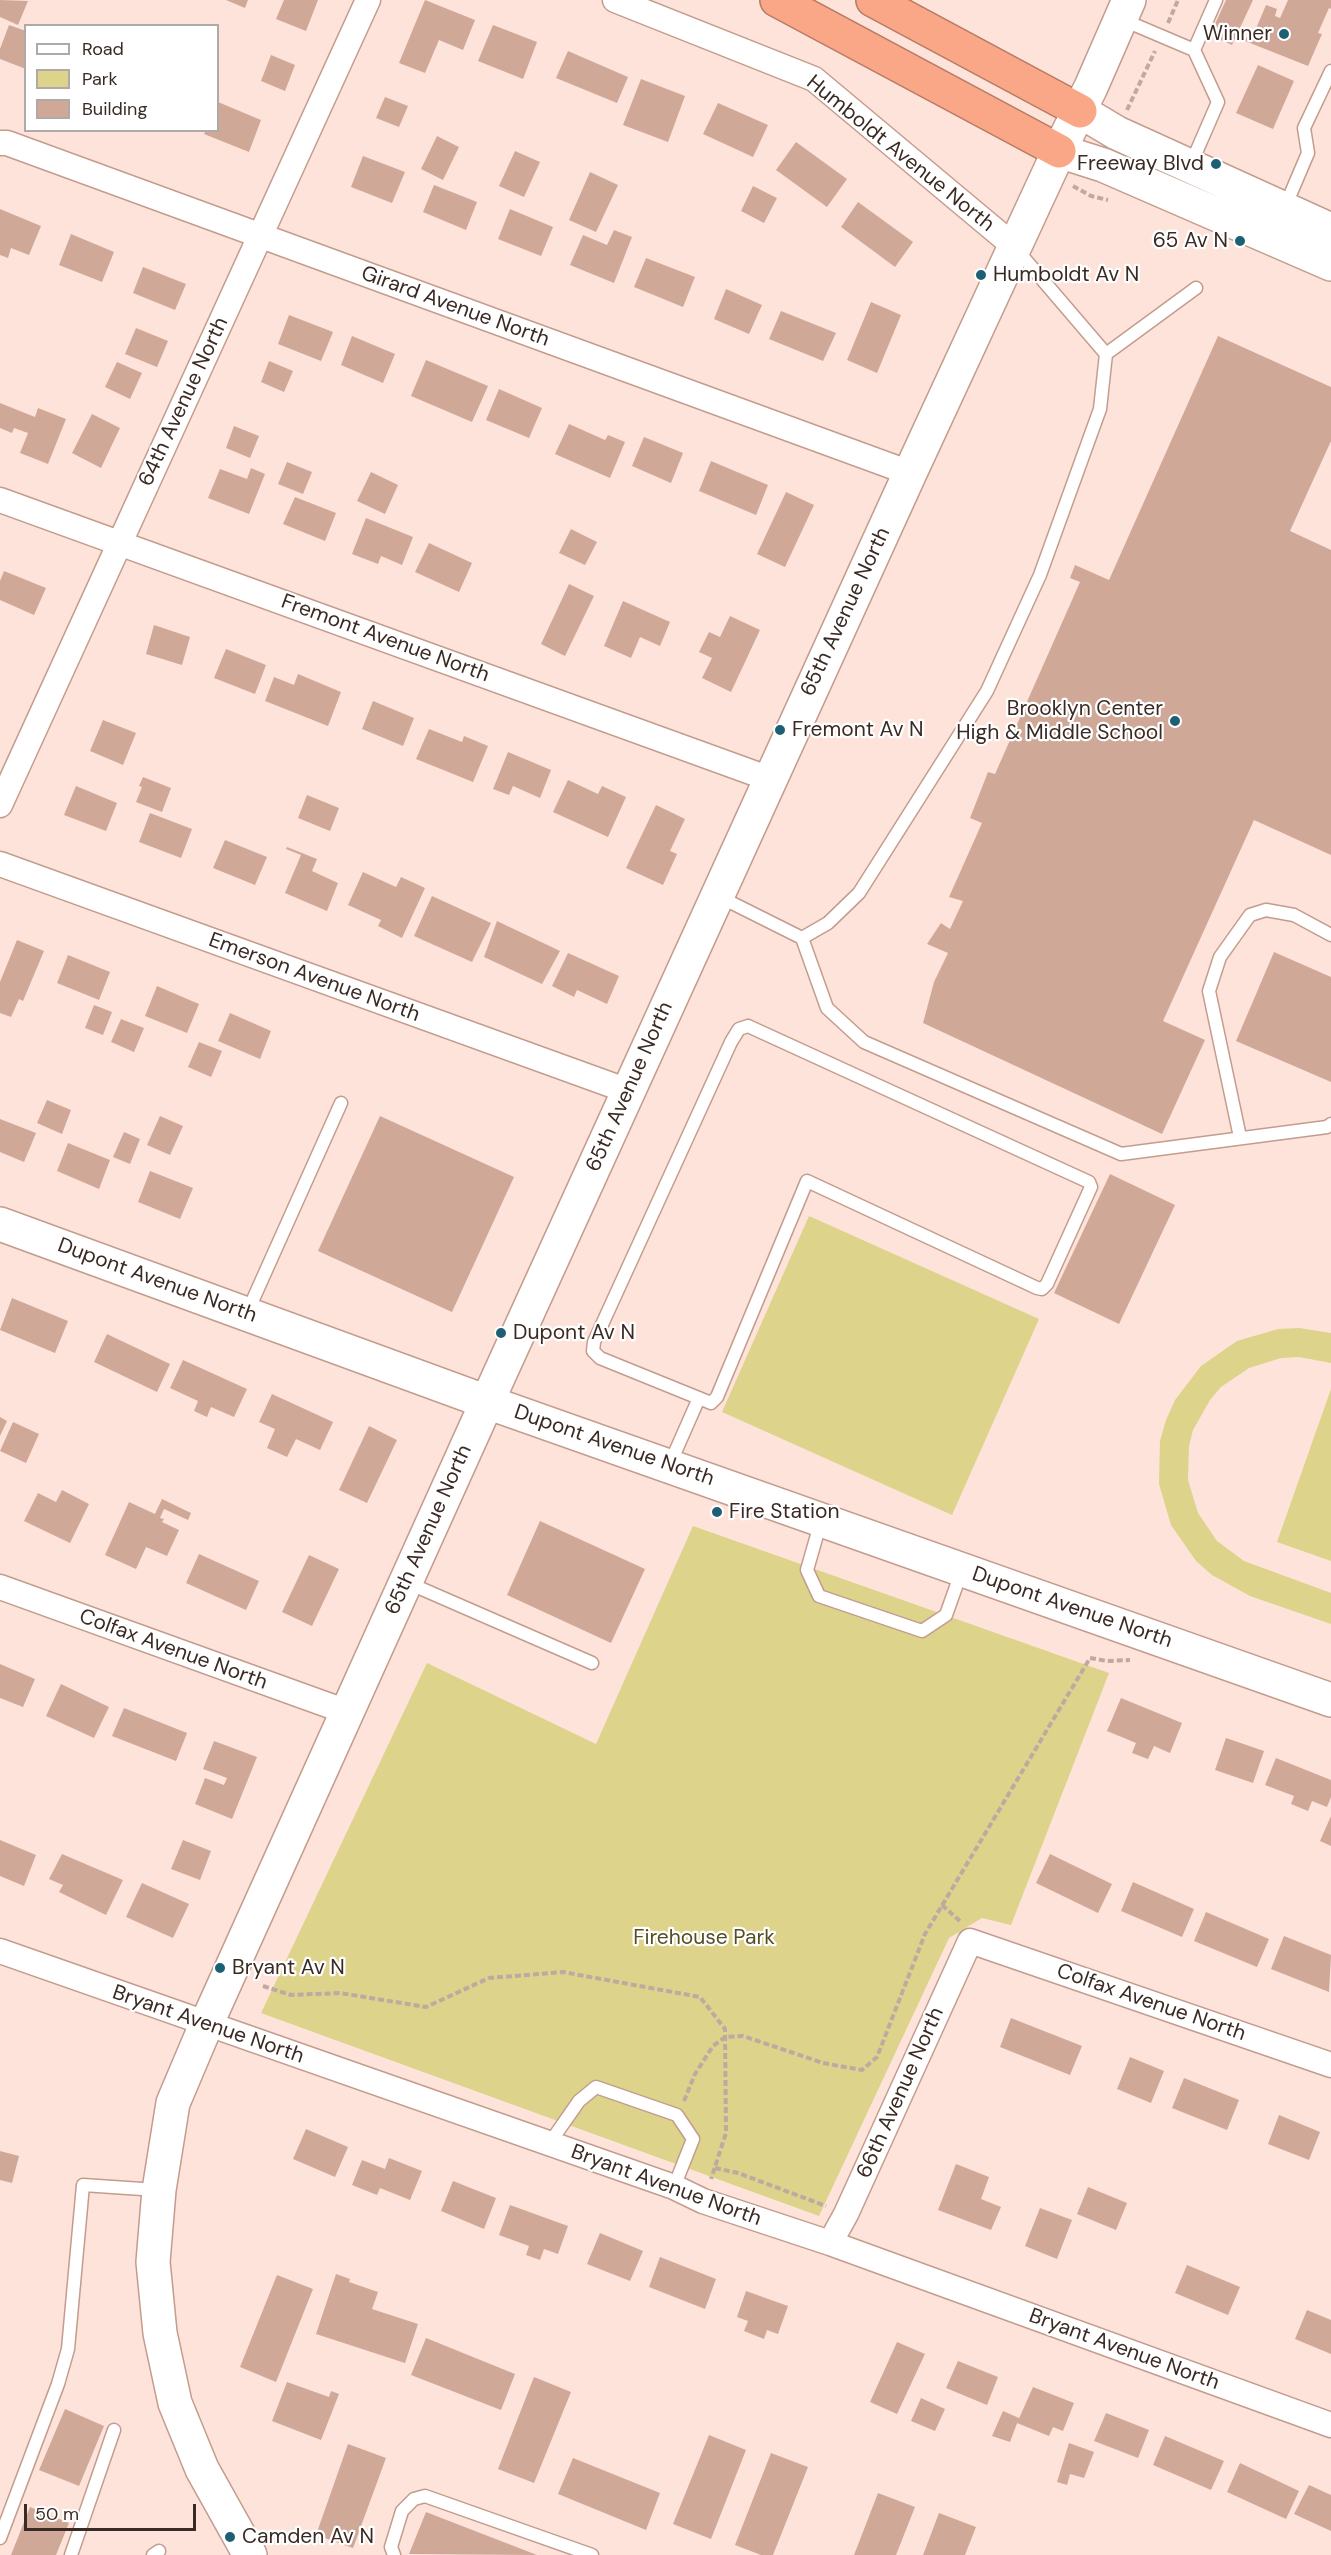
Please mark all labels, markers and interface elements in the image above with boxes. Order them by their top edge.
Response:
place label: Winner [1203,21,1272,47]
legend [24,24,219,132]
marker: Winner [1277,27,1291,41]
text: Road [82,37,124,61]
text: Park [82,67,118,91]
street label: Humboldt Avenue North [801,70,999,238]
text: Building [82,97,147,121]
place label: Freeway Blvd [1077,151,1204,177]
marker: Freeway Blvd [1209,157,1223,171]
place label: 65 Av N [1153,228,1228,254]
marker: 65 Av N [1233,234,1247,248]
street label: Girard Avenue North [358,261,552,353]
place label: Humboldt Av N [993,262,1139,288]
marker: Humboldt Av N [974,268,988,282]
street label: 64th Avenue North [134,313,234,491]
street label: 65th Avenue North [796,524,896,700]
street label: Fremont Avenue North [278,590,492,688]
place label: Brooklyn Center High & Middle School [956,696,1163,746]
marker: Brooklyn Center High & Middle School [1168,714,1182,728]
place label: Fremont Av N [792,717,924,743]
marker: Fremont Av N [773,723,787,737]
street label: Emerson Avenue North [205,928,423,1028]
street label: 65th Avenue North [581,998,679,1176]
street label: Dupont Avenue North [54,1233,260,1329]
place label: Dupont Av N [513,1320,635,1346]
marker: Dupont Av N [494,1326,508,1340]
street label: Dupont Avenue North [511,1400,717,1492]
street label: 65th Avenue North [380,1441,478,1619]
place label: Fire Station [729,1499,839,1525]
marker: Fire Station [710,1505,724,1519]
street label: Dupont Avenue North [969,1562,1175,1654]
street label: Colfax Avenue North [76,1604,270,1696]
park label: Firehouse Park [633,1925,775,1951]
place label: Bryant Av N [232,1955,345,1981]
street label: Colfax Avenue North [1053,1959,1249,2047]
marker: Bryant Av N [213,1961,227,1975]
street label: Bryant Avenue North [109,1980,307,2070]
street label: 66th Avenue North [852,2004,950,2182]
street label: Bryant Avenue North [567,2140,765,2232]
street label: Bryant Avenue North [1025,2304,1223,2396]
scale bar [27,2492,200,2530]
text: 50 m [35,2502,79,2526]
place label: Camden Av N [242,2524,374,2550]
marker: Camden Av N [223,2530,237,2544]

